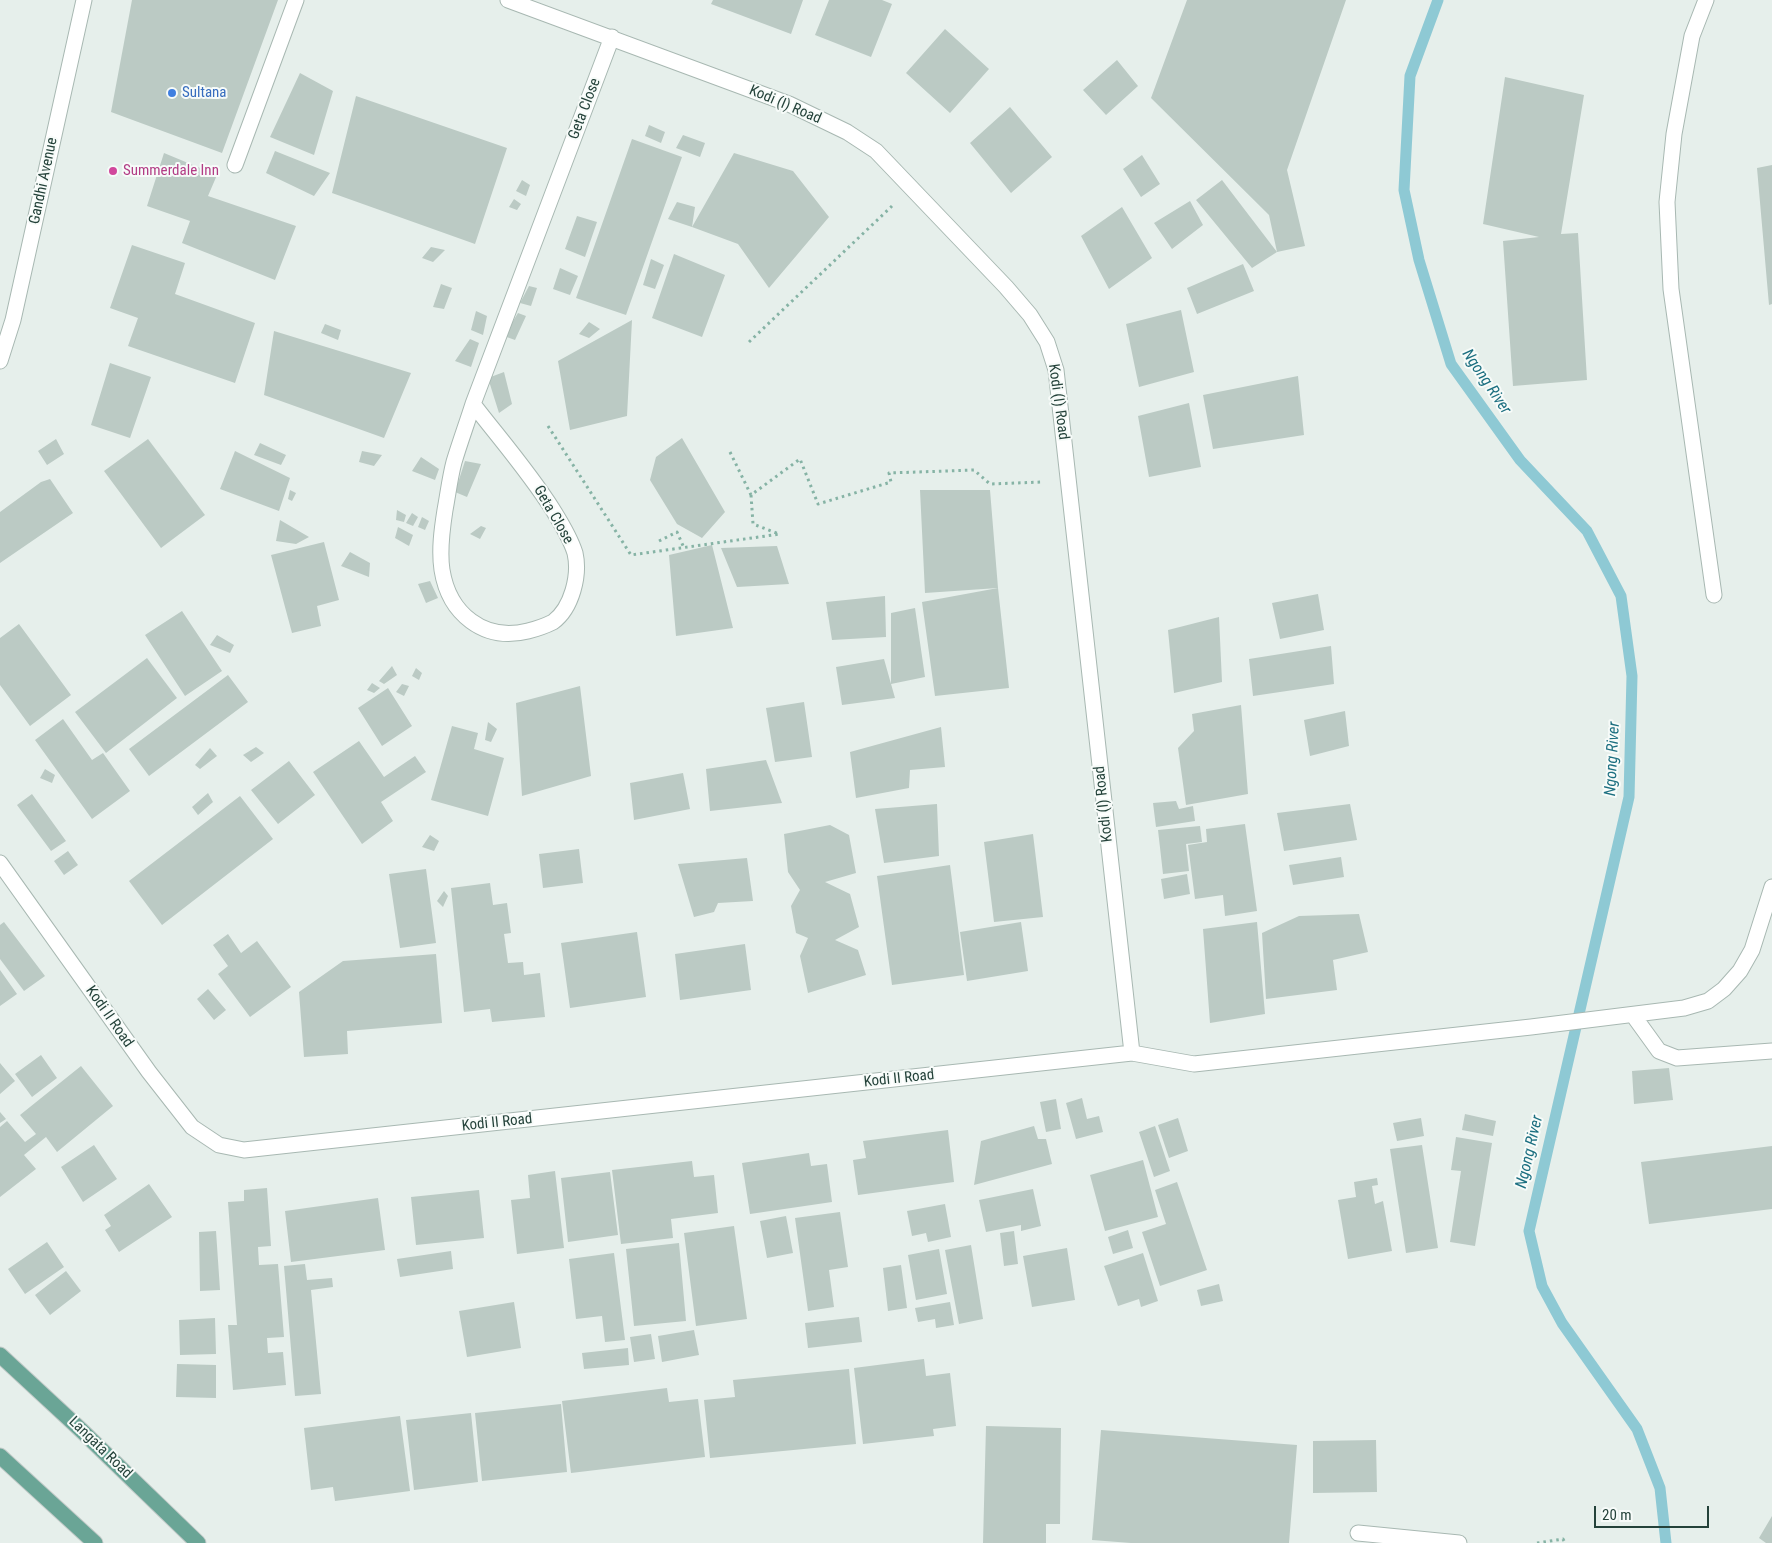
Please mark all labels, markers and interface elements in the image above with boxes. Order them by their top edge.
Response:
street label: Geta Close [565,76,605,142]
street label: Kodi (I) Road [746,82,824,128]
place label: Sultana [182,84,227,102]
marker: Sultana [166,87,178,99]
street label: Gandhi Avenue [26,136,62,226]
place label: Summerdale Inn [123,162,219,180]
marker: Summerdale Inn [107,165,119,177]
water label: Ngong River [1457,346,1515,418]
street label: Kodi (I) Road [1044,363,1072,441]
street label: Geta Close [529,483,577,547]
water label: Ngong River [1601,721,1625,797]
street label: Kodi (I) Road [1091,765,1117,843]
street label: Kodi II Road [81,983,137,1051]
street label: Kodi II Road [863,1066,935,1092]
street label: Kodi II Road [461,1110,533,1136]
water label: Ngong River [1512,1114,1548,1190]
street label: Langata Road [64,1413,136,1483]
scale bar [1597,1496,1712,1528]
text: 20 m [1602,1506,1632,1524]

